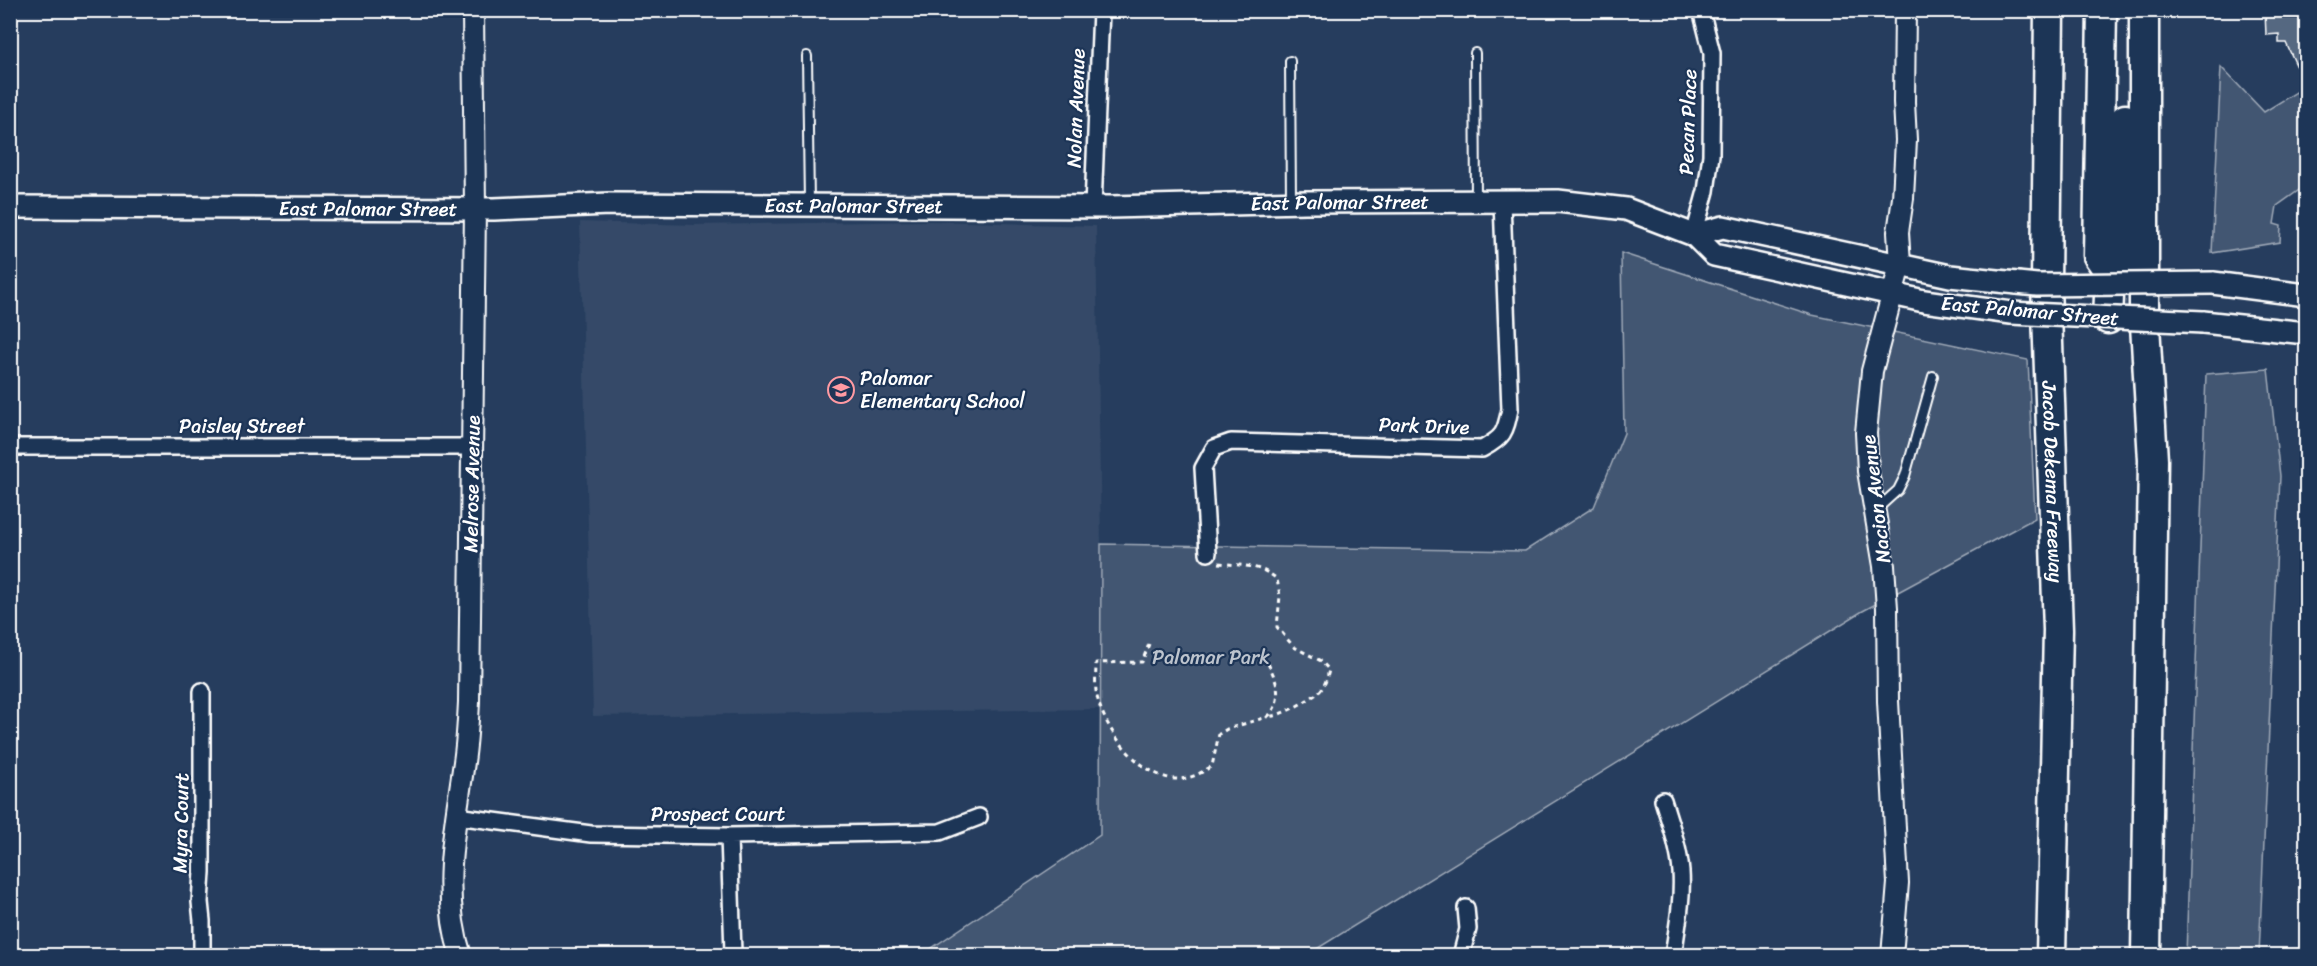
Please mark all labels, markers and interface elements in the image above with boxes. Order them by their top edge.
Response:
street label: Nolan Avenue [1056,48,1096,168]
street label: Pecan Place [1669,68,1707,176]
street label: East Palomar Street [1250,184,1429,221]
street label: East Palomar Street [765,187,943,223]
street label: East Palomar Street [279,191,458,226]
street label: East Palomar Street [1940,286,2121,336]
place label: Palomar Elementary School [860,361,1025,419]
school or university icon: Palomar Elementary School [826,375,856,405]
street label: Jacob Dekema Freeway [2032,379,2074,584]
street label: Park Drive [1378,407,1470,445]
street label: Paisley Street [179,409,306,444]
street label: Melrose Avenue [453,415,491,553]
street label: Nacion Avenue [1851,432,1901,565]
park label: Palomar Park [1152,640,1270,675]
street label: Myra Court [163,772,199,874]
street label: Prospect Court [651,797,786,832]

